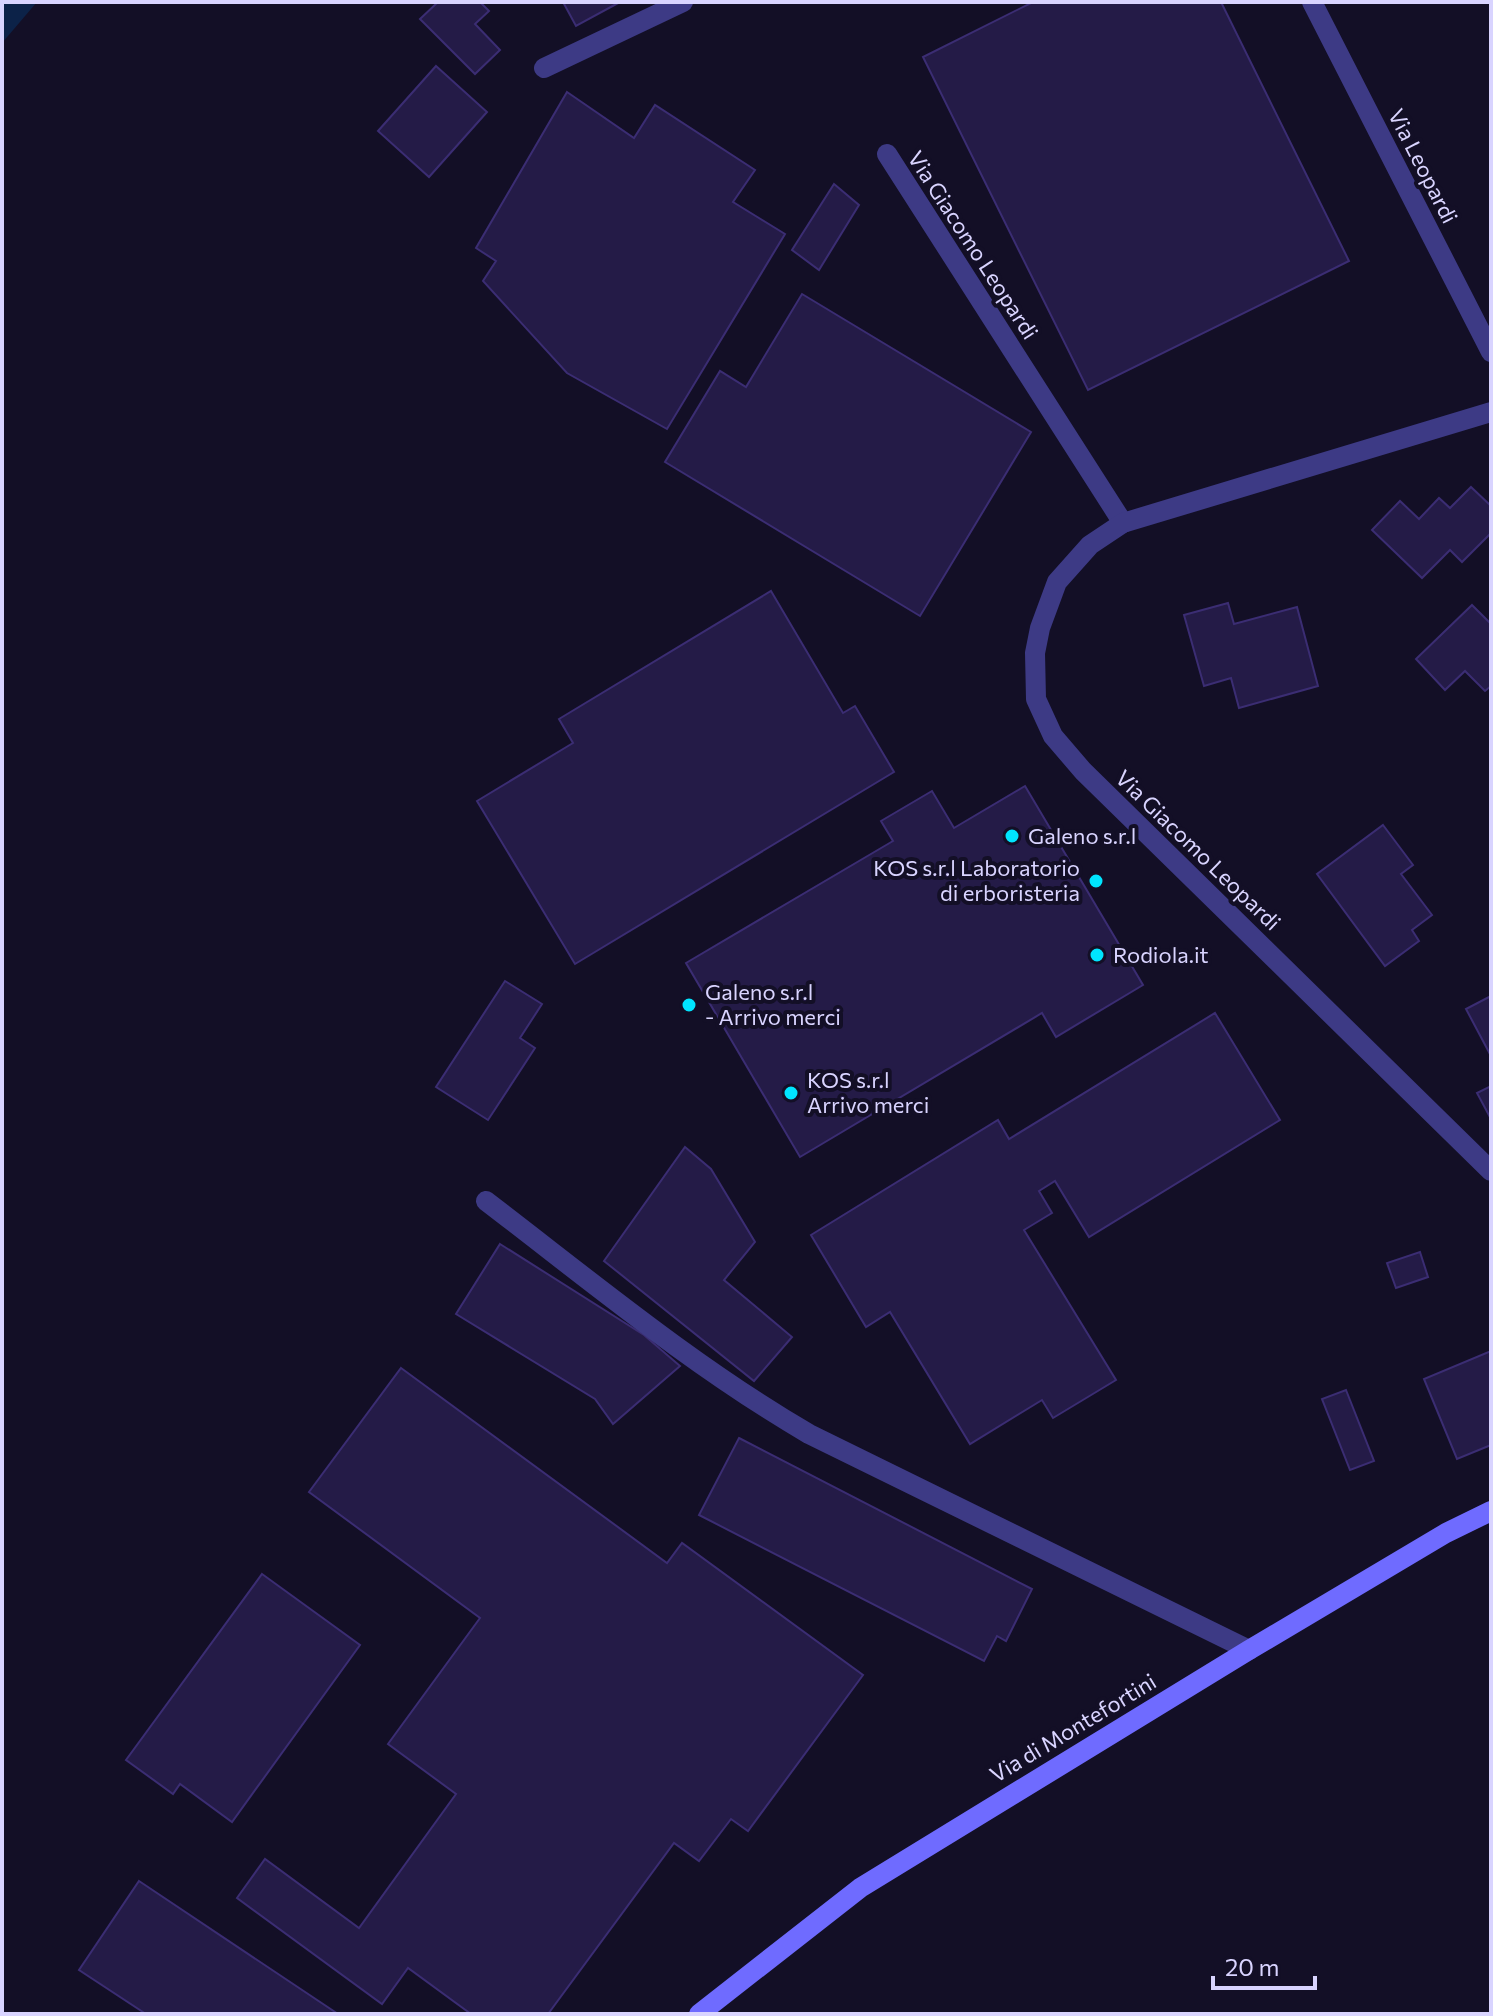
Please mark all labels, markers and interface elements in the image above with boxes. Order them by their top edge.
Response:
street label: Via Leopardi [1383,104,1464,228]
street label: Via Giacomo Leopardi [902,146,1044,344]
street label: Via Giacomo Leopardi [1110,764,1286,935]
place label: Galeno s.r.l [1028,822,1136,849]
marker: Galeno s.r.l [1003,827,1021,845]
place label: KOS s.r.l Laboratorio di erboristeria [873,854,1080,906]
marker: KOS s.r.l Laboratorio di erboristeria [1087,872,1105,890]
place label: Rodiola.it [1113,941,1209,968]
marker: Rodiola.it [1088,946,1106,964]
place label: Galeno s.r.l - Arrivo merci [705,978,841,1030]
marker: Galeno s.r.l - Arrivo merci [680,996,698,1014]
place label: KOS s.r.l Arrivo merci [807,1066,929,1118]
marker: KOS s.r.l Arrivo merci [782,1084,800,1102]
street label: Via di Montefortini [985,1667,1161,1788]
scale bar [1213,1940,1315,1990]
text: 20 m [1225,1952,1279,1981]

